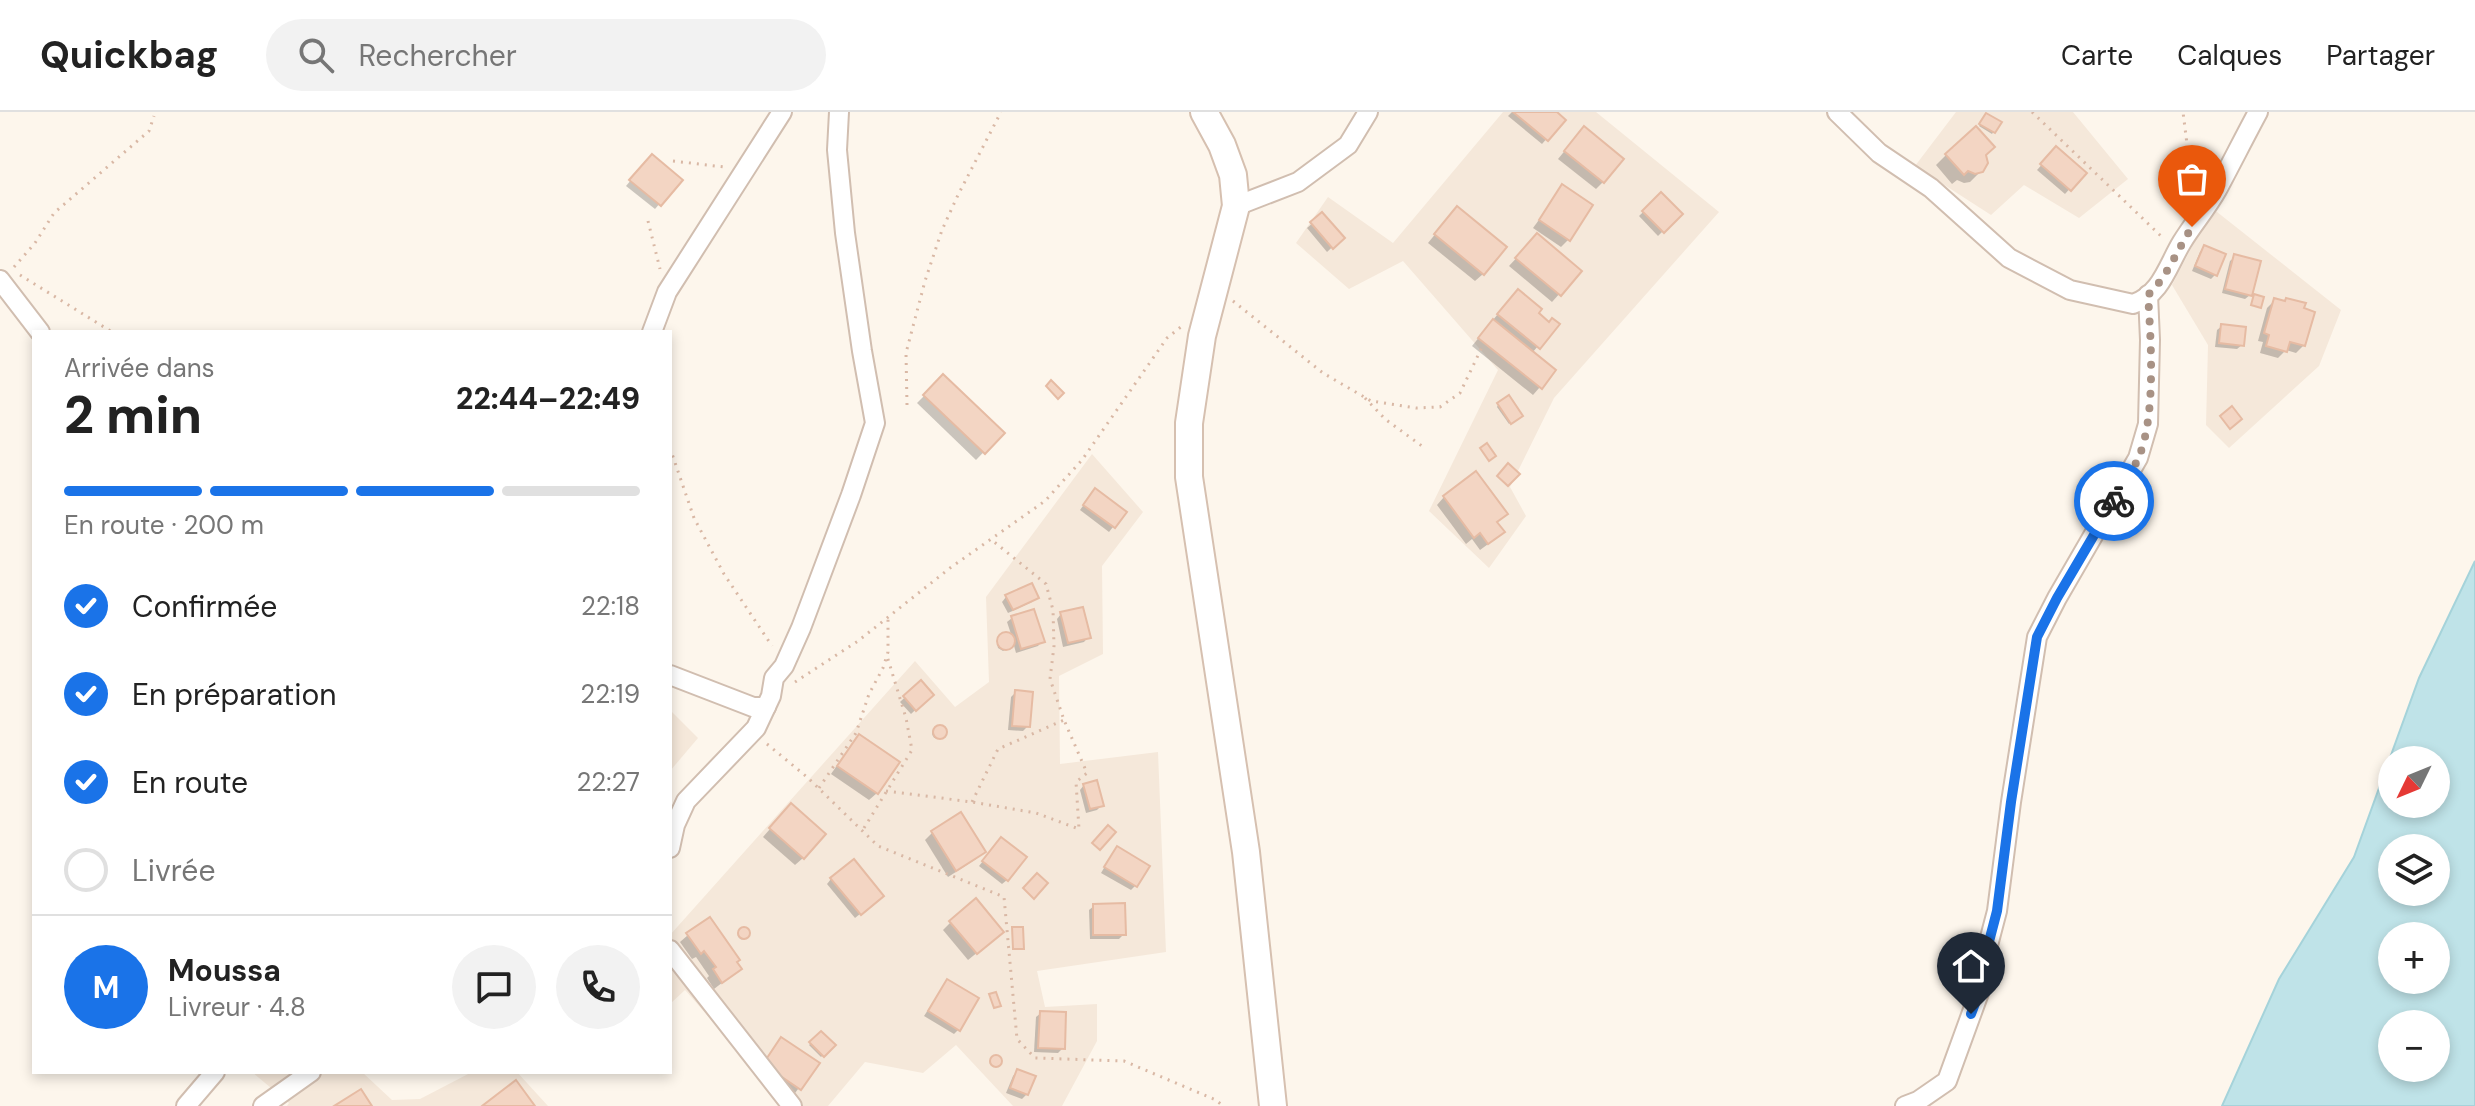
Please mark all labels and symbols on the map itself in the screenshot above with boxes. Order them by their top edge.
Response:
pin [2158,145,2226,227]
courier [2074,461,2154,541]
north arrow [2378,746,2450,818]
pin [1937,932,2005,1014]

